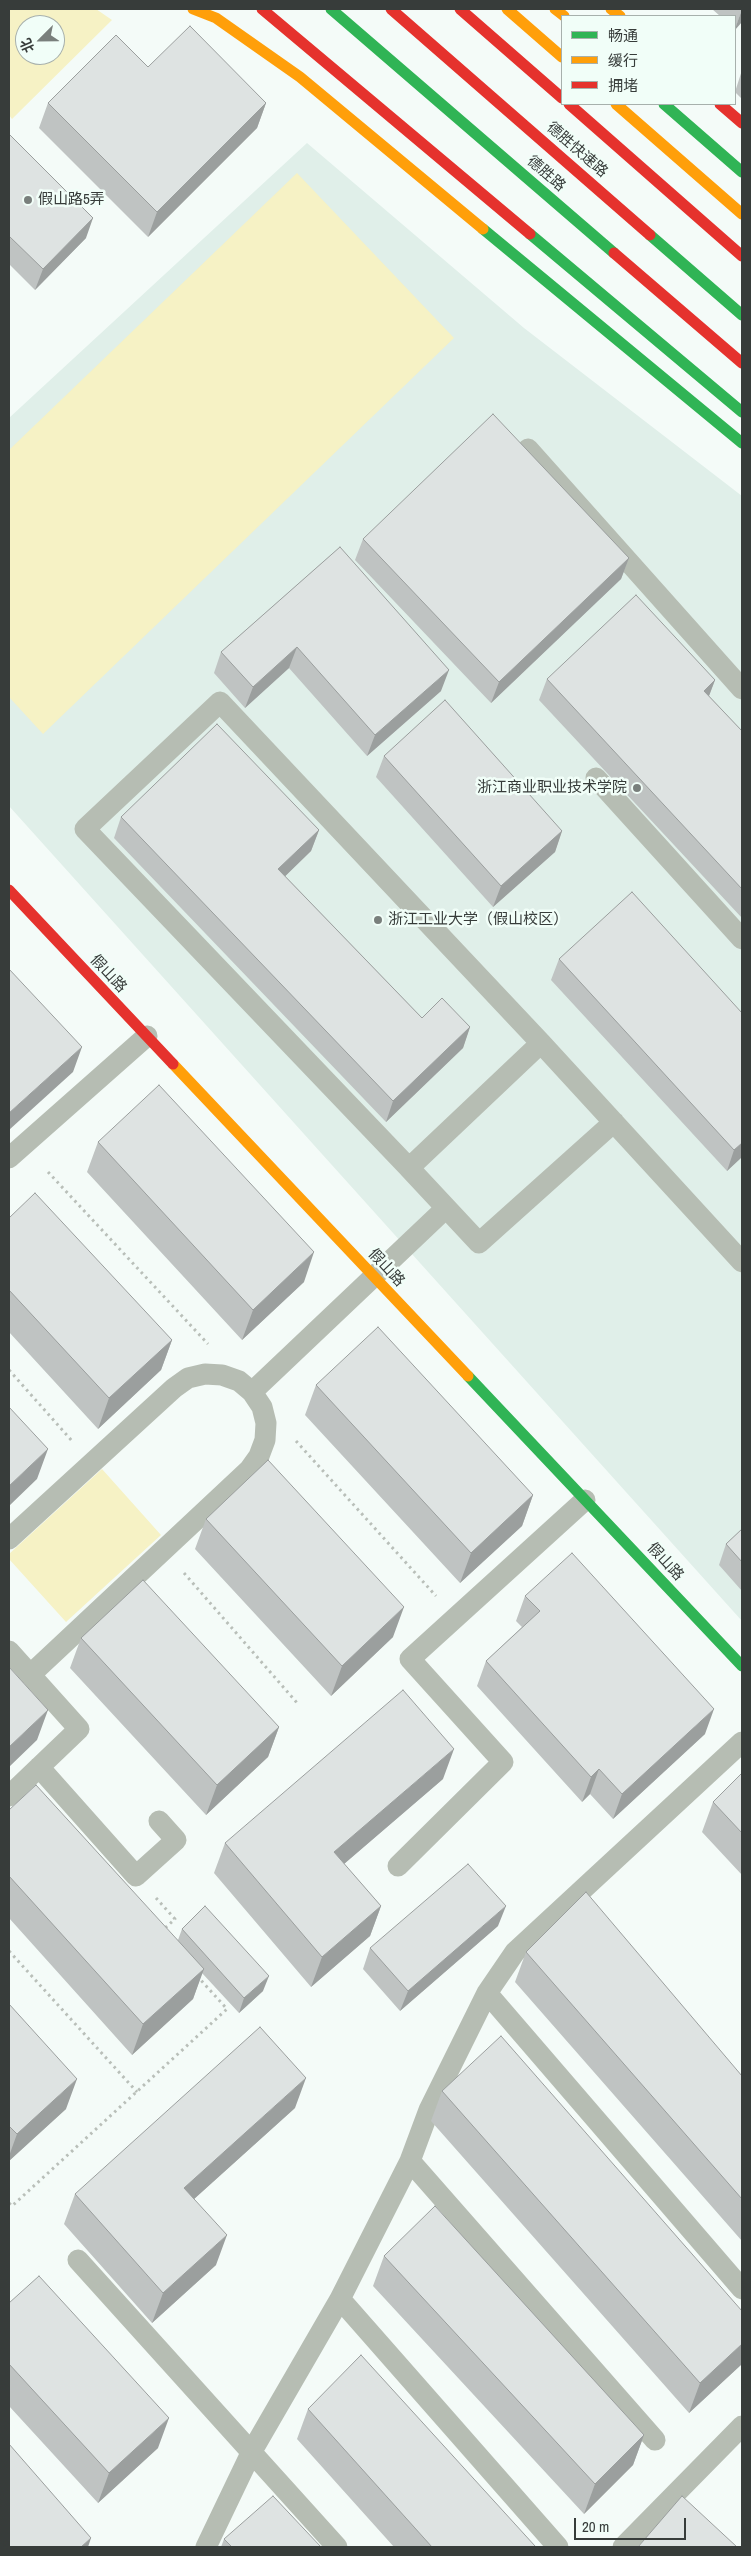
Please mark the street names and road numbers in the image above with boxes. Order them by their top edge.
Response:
street label: 德胜快速路 [543,119,611,181]
street label: 德胜路 [523,152,569,196]
street label: 假山路 [86,951,130,997]
street label: 假山路 [364,1245,408,1291]
street label: 假山路 [643,1539,687,1585]

